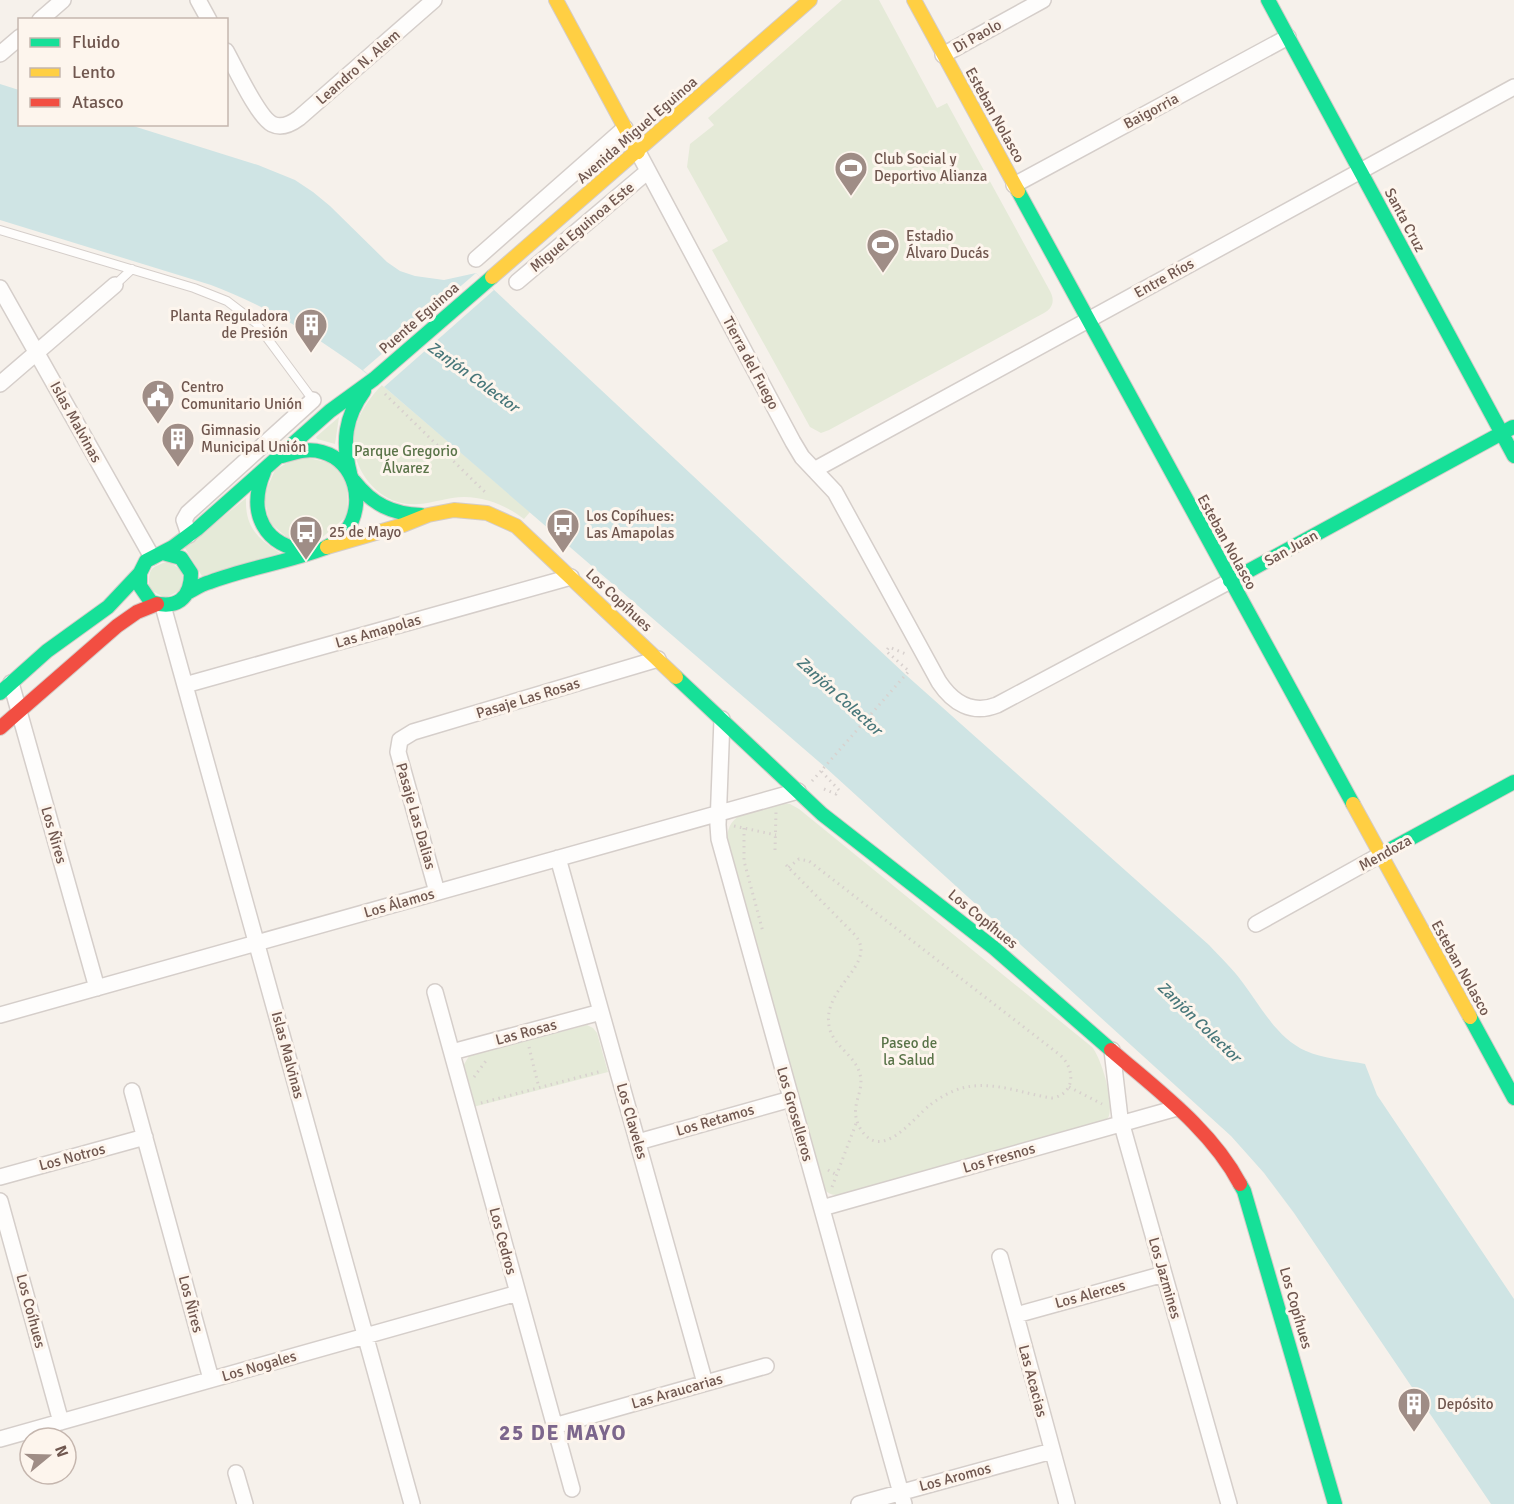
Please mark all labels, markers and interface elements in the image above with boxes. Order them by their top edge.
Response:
street label: Di Paolo [950,15,1005,57]
legend [18,18,228,126]
street label: Leandro N. Alem [312,26,404,108]
text: Fluido [72,31,120,53]
text: Lento [72,61,115,83]
street label: Esteban Nolasco [961,64,1029,166]
street label: Avenida Miguel Eguinoa [573,73,701,187]
street label: Baigorria [1121,89,1181,133]
text: Atasco [72,91,124,113]
sports icon: Club Social y Deportivo Alianza [833,150,869,197]
place label: Club Social y Deportivo Alianza [874,150,987,185]
street label: Miguel Eguinoa Este [526,178,638,276]
street label: Santa Cruz [1381,185,1429,255]
sports icon: Estadio Álvaro Ducás [865,227,901,274]
place label: Estadio Álvaro Ducás [906,227,990,262]
street label: Entre Ríos [1131,254,1197,302]
street label: Puente Eguinoa [375,278,463,358]
place label: Planta Reguladora de Presión [170,307,288,342]
building icon: Planta Reguladora de Presión [293,307,329,354]
street label: Tierra del Fuego [719,313,783,413]
water label: Zanjón Colector [423,337,524,418]
street label: Islas Malvinas [46,378,106,466]
public building icon: Centro Comunitario Unión [140,378,176,425]
place label: Centro Comunitario Unión [181,378,302,413]
building icon: Gimnasio Municipal Unión [160,421,196,468]
place label: Gimnasio Municipal Unión [201,421,306,456]
park label: Parque Gregorio Álvarez [354,442,458,477]
street label: Esteban Nolasco [1193,491,1261,593]
bus stop icon: Los Copíhues: Las Amapolas [545,507,581,554]
place label: Los Copíhues: Las Amapolas [586,507,675,542]
bus stop icon: 25 de Mayo [288,514,324,561]
place label: 25 de Mayo [329,523,402,541]
street label: San Juan [1261,526,1321,570]
street label: Los Copíhues [582,565,656,636]
street label: Las Amapolas [333,610,423,652]
water label: Zanjón Colector [792,652,887,741]
street label: Pasaje Las Rosas [474,674,582,722]
street label: Pasaje Las Dalias [392,761,440,872]
street label: Los Ñires [37,804,72,866]
street label: Mendoza [1355,831,1415,875]
street label: Los Álamos [361,883,437,922]
street label: Los Copíhues [945,885,1022,953]
street label: Esteban Nolasco [1427,917,1495,1019]
water label: Zanjón Colector [1153,977,1246,1068]
street label: Islas Malvinas [268,1009,308,1101]
street label: Las Rosas [493,1015,559,1049]
park label: Paseo de la Salud [881,1034,937,1069]
street label: Los Groselleros [773,1065,817,1164]
street label: Los Claveles [613,1081,652,1162]
street label: Los Retamos [674,1100,757,1140]
street label: Los Notros [37,1139,107,1174]
street label: Los Fresnos [961,1139,1038,1177]
street label: Los Cedros [485,1205,521,1277]
street label: Los Jazmines [1145,1235,1185,1321]
street label: Los Copíhues [1276,1265,1316,1351]
street label: Los Coíhues [12,1272,50,1351]
street label: Los Ñires [175,1273,208,1335]
street label: Los Alerces [1053,1276,1128,1312]
street label: Las Acacias [1015,1343,1051,1420]
street label: Los Nogales [220,1347,299,1385]
street label: Las Araucarias [629,1369,725,1413]
building icon: Depósito [1396,1386,1432,1433]
place label: Depósito [1437,1395,1494,1413]
district label: 25 DE MAYO [499,1420,627,1446]
north arrow [18,1426,78,1486]
text: N [50,1443,73,1460]
street label: Los Aromos [917,1459,993,1495]

